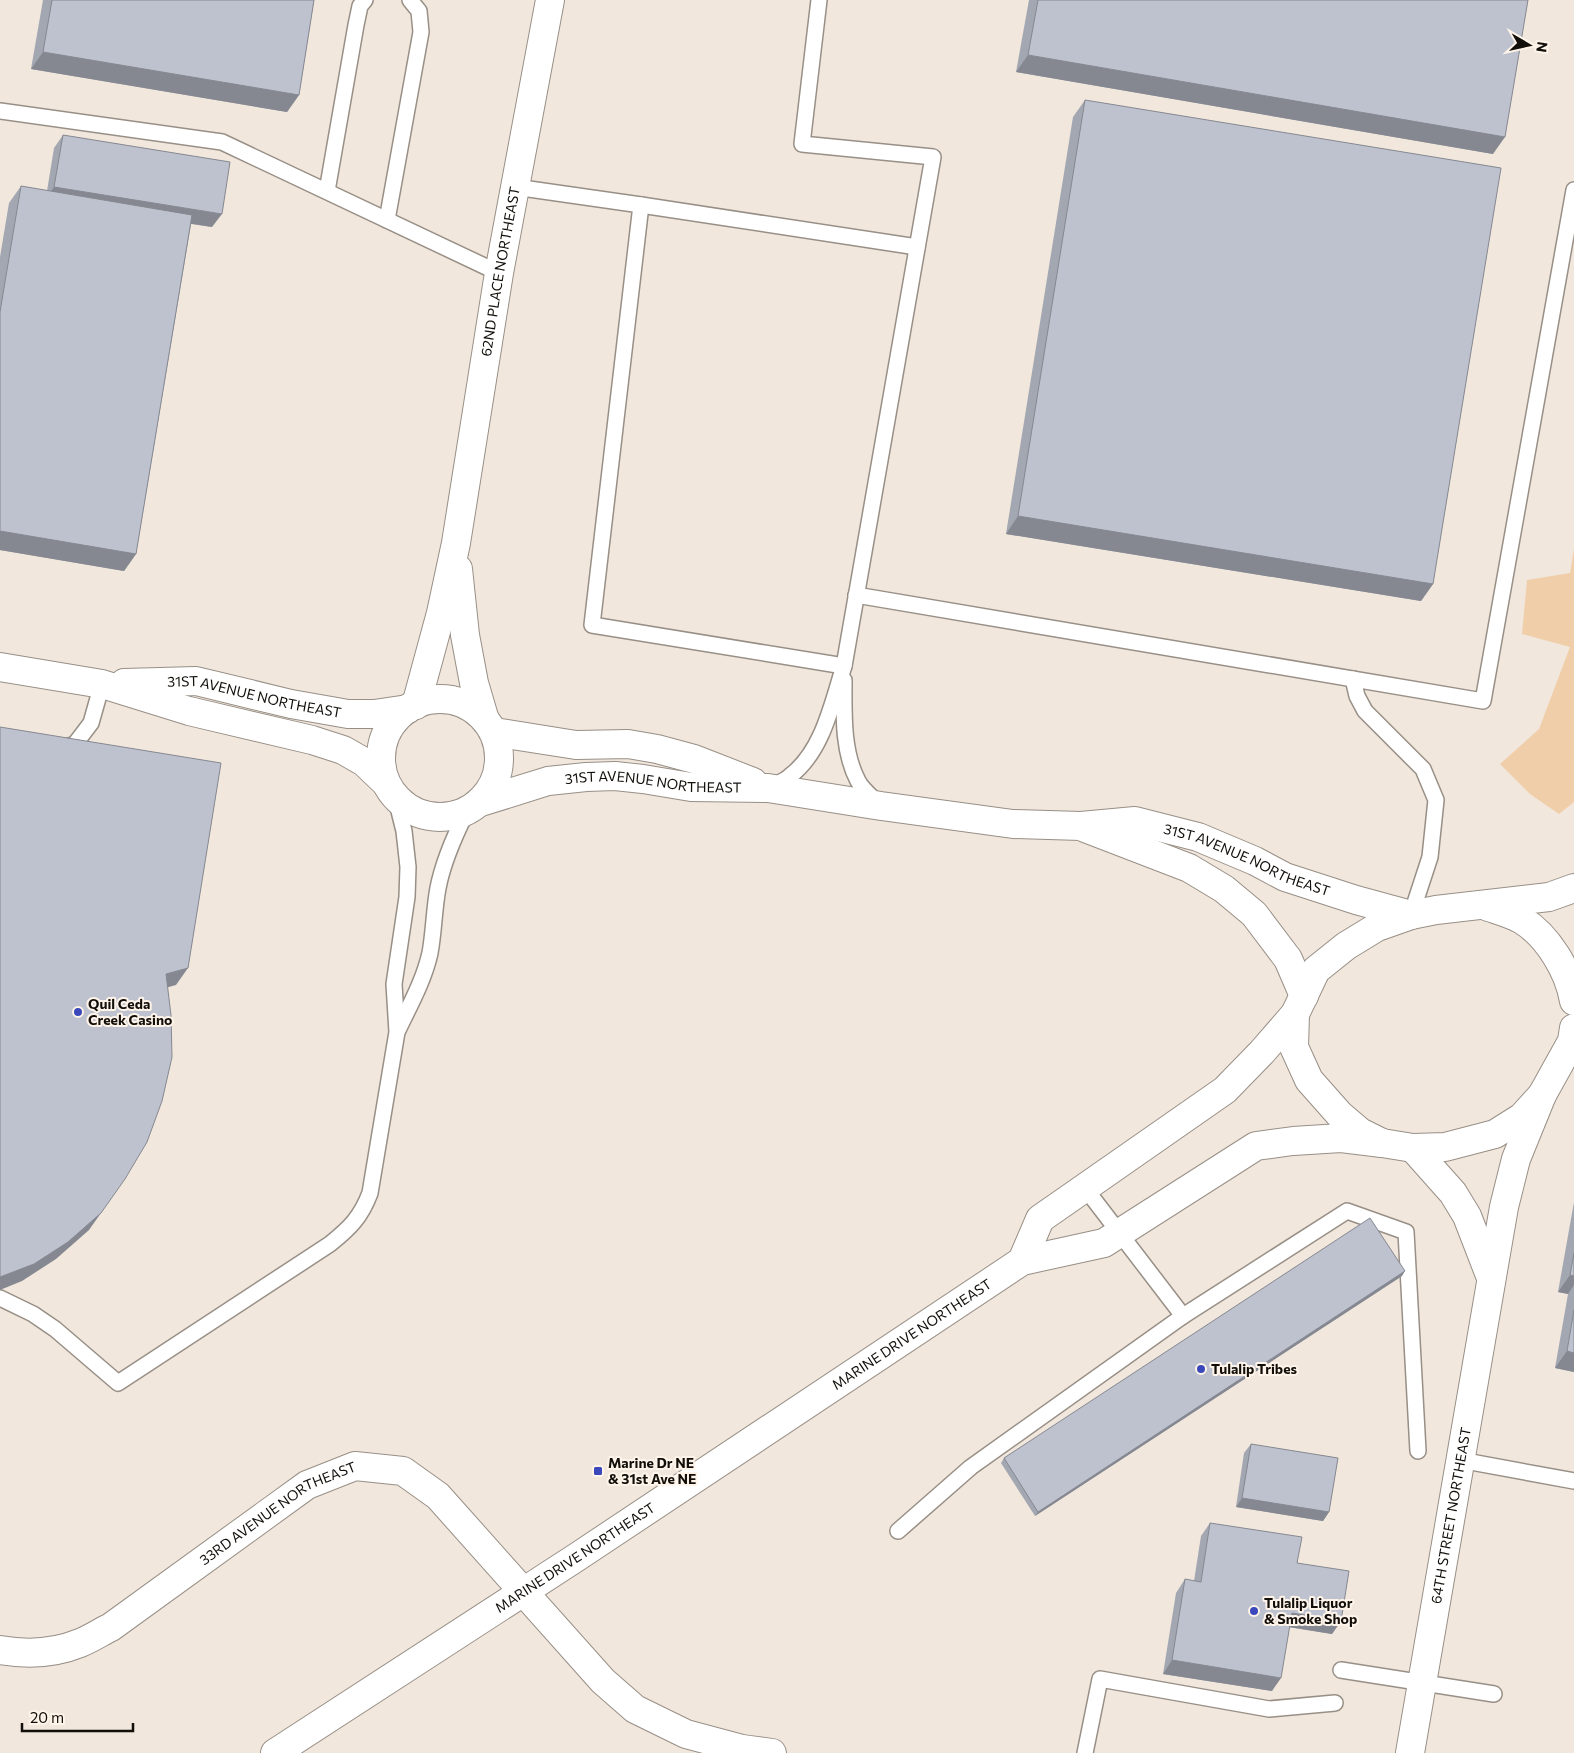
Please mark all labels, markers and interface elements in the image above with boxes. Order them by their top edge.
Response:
north arrow [1504,20,1554,70]
text: N [1533,41,1552,54]
street label: 62ND PLACE NORTHEAST [477,185,523,358]
street label: 31ST AVENUE NORTHEAST [167,672,343,721]
street label: 31ST AVENUE NORTHEAST [564,767,742,796]
street label: 31ST AVENUE NORTHEAST [1162,820,1332,899]
place label: Quil Ceda Creek Casino [88,995,172,1028]
marker: Quil Ceda Creek Casino [72,1006,84,1018]
street label: MARINE DRIVE NORTHEAST [829,1275,994,1393]
place label: Tulalip Tribes [1211,1360,1298,1377]
marker: Tulalip Tribes [1195,1363,1207,1375]
street label: 64TH STREET NORTHEAST [1427,1426,1474,1605]
place label: Marine Dr NE & 31st Ave NE [608,1454,696,1487]
street label: 33RD AVENUE NORTHEAST [196,1458,358,1568]
marker: Marine Dr NE & 31st Ave NE [592,1465,604,1477]
street label: MARINE DRIVE NORTHEAST [492,1499,658,1616]
place label: Tulalip Liquor & Smoke Shop [1264,1594,1357,1627]
marker: Tulalip Liquor & Smoke Shop [1248,1605,1260,1617]
scale bar [22,1700,134,1732]
text: 20 m [30,1708,64,1726]

